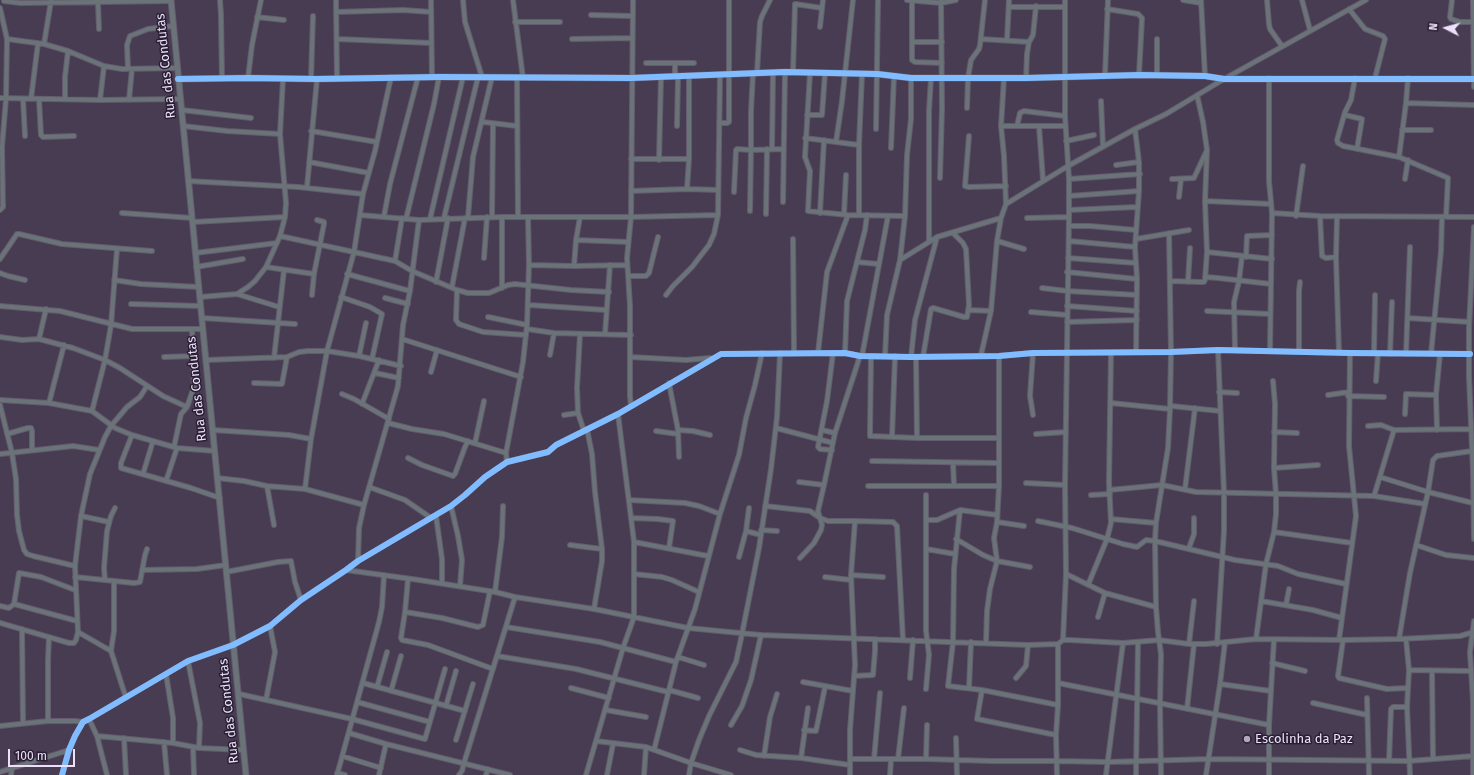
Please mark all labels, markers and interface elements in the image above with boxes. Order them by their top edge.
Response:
north arrow [1426,8,1466,48]
street label: Rua das Condutas [153,13,179,119]
text: N [1427,22,1440,31]
street label: Rua das Condutas [184,336,210,442]
street label: Rua das Condutas [216,658,242,764]
place label: Escolinha da Paz [1255,731,1353,747]
marker: Escolinha da Paz [1242,734,1252,744]
scale bar [10,741,77,767]
text: 100 m [15,749,47,763]

